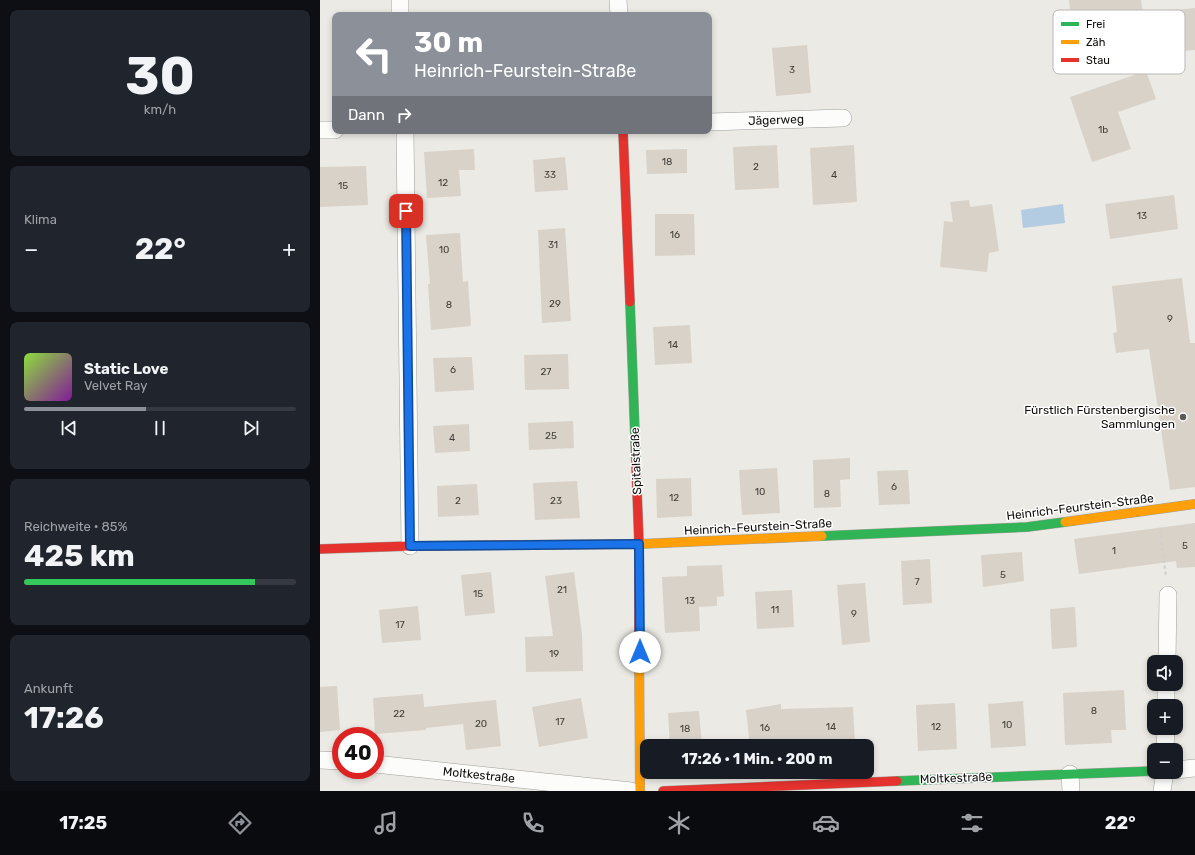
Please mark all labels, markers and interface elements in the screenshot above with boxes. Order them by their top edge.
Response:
legend [1053,10,1185,74]
text: Frei [1086,18,1105,31]
text: 30 m [414,26,483,59]
icon: left [348,28,400,80]
text: Zäh [1086,36,1105,49]
text: 30 [125,45,195,107]
text: Stau [1086,54,1110,67]
text: Heinrich-Feurstein-Straße [414,60,636,82]
house number: 3 [789,64,795,76]
text: km/h [144,102,176,117]
icon: right [393,104,415,126]
text: Dann [348,106,385,124]
street label: Jägerweg [748,112,804,128]
house number: 1b [1098,124,1108,136]
house number: 18 [662,156,672,168]
house number: 2 [753,161,759,173]
house number: 33 [544,169,556,181]
house number: 4 [831,169,837,181]
house number: 12 [438,177,448,189]
house number: 15 [338,180,348,192]
pin [389,194,423,228]
icon: arrive [395,200,417,222]
house number: 13 [1137,210,1147,222]
text: Klima [24,212,57,227]
house number: 16 [670,229,680,241]
text: 22° [135,231,186,267]
text: − [24,236,38,263]
text: + [282,236,296,263]
house number: 31 [548,239,558,251]
house number: 10 [439,244,449,256]
house number: 29 [549,298,561,310]
house number: 8 [446,299,452,311]
house number: 9 [1167,313,1173,325]
house number: 14 [668,339,678,351]
text: Static Love [84,360,168,378]
house number: 6 [450,364,456,376]
house number: 27 [541,366,552,378]
text: Velvet Ray [84,378,147,393]
place label: Fürstlich Fürstenbergische Sammlungen [1024,403,1175,431]
marker: Fürstlich Fürstenbergische Sammlungen [1178,412,1188,422]
icon: previous [58,417,80,439]
icon: pause [149,417,171,439]
icon: next [240,417,262,439]
street label: Spitalstraße [628,427,644,495]
house number: 25 [545,430,557,442]
house number: 4 [449,432,455,444]
house number: 6 [891,481,897,493]
house number: 10 [755,486,765,498]
house number: 8 [824,488,830,500]
street label: Heinrich-Feurstein-Straße [1006,491,1155,523]
house number: 12 [669,492,679,504]
house number: 2 [455,495,461,507]
house number: 23 [550,495,562,507]
street label: Heinrich-Feurstein-Straße [684,516,833,538]
text: Reichweite · 85% [24,519,127,534]
text: 425 km [24,538,135,574]
house number: 5 [1182,540,1188,552]
house number: 1 [1112,545,1116,557]
house number: 5 [1000,569,1006,581]
house number: 7 [914,576,920,588]
house number: 21 [557,584,567,596]
house number: 15 [473,588,483,600]
house number: 13 [685,595,695,607]
house number: 11 [771,604,779,616]
house number: 9 [851,608,857,620]
house number: 17 [395,619,405,631]
position arrow [619,631,661,673]
house number: 19 [549,648,559,660]
map controls [1147,655,1183,779]
button: sound [1147,655,1183,691]
text: Ankunft [24,681,73,696]
button: + [1147,699,1183,735]
text: 17:26 [24,700,104,736]
house number: 8 [1091,705,1097,717]
house number: 22 [393,708,405,720]
house number: 17 [555,716,565,728]
house number: 20 [475,718,487,730]
house number: 10 [1002,719,1012,731]
house number: 14 [826,721,836,733]
house number: 12 [931,721,941,733]
house number: 16 [760,722,770,734]
house number: 18 [680,723,690,735]
speed limit sign: 40 [332,727,384,779]
button: − [1147,743,1183,779]
text: 17:26 · 1 Min. · 200 m [682,750,832,768]
street label: Moltkestraße [442,764,516,786]
street label: Moltkestraße [920,770,993,786]
icon: directions [226,809,254,837]
icon: music [372,809,400,837]
icon: phone [519,809,547,837]
icon: climate [665,809,693,837]
icon: car [812,809,840,837]
icon: filters [958,809,986,837]
text: 17:25 [59,812,107,834]
text: 22° [1105,812,1136,834]

